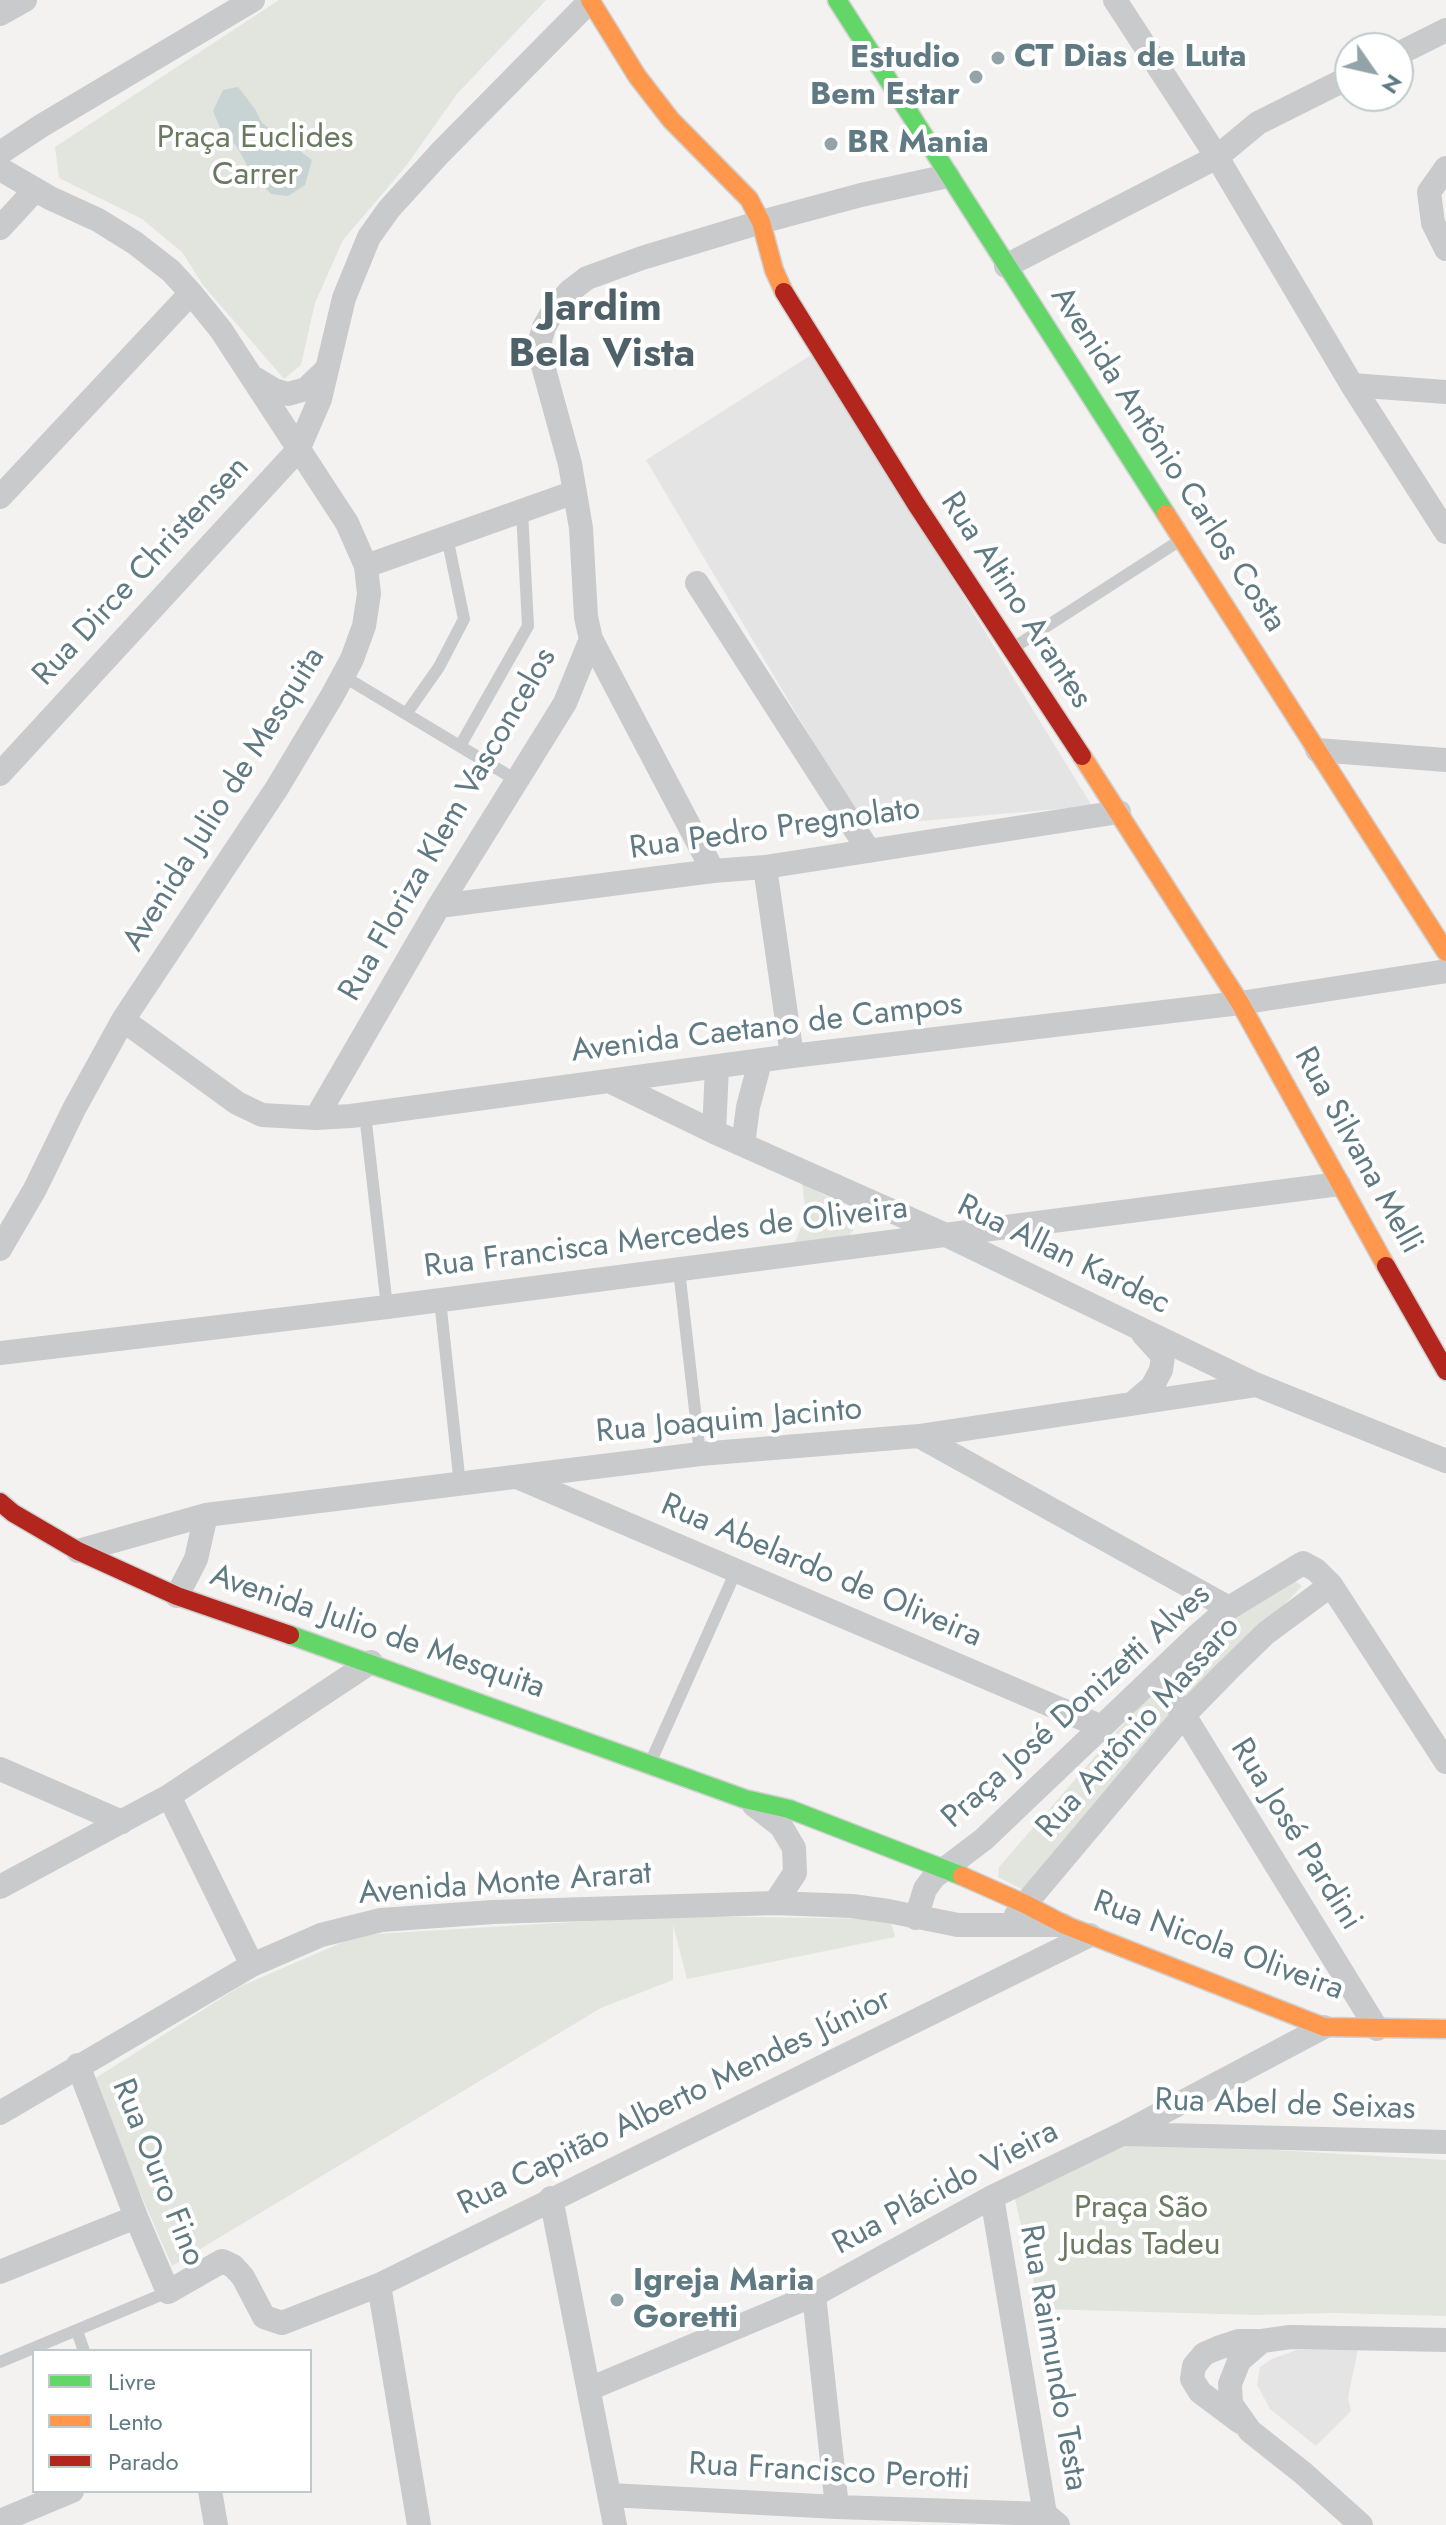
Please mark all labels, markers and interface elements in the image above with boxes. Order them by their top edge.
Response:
north arrow [1334,32,1414,112]
place label: CT Dias de Luta [1014,39,1247,77]
place label: Estudio Bem Estar [810,40,960,115]
marker: CT Dias de Luta [989,49,1007,67]
marker: Estudio Bem Estar [967,68,985,86]
text: N [1374,68,1410,100]
park label: Praça Euclides Carrer [157,120,353,195]
place label: BR Mania [847,125,989,163]
marker: BR Mania [822,135,840,153]
street label: Avenida Antônio Carlos Costa [1041,280,1293,640]
district label: Jardim Bela Vista [509,286,695,380]
street label: Rua Dirce Christensen [26,449,258,695]
street label: Rua Altino Arantes [931,486,1099,716]
street label: Avenida Julio de Mesquita [116,641,334,959]
street label: Rua Floriza Klem Vasconcelos [332,642,566,1008]
street label: Rua Pedro Pregnolato [627,791,923,869]
street label: Avenida Caetano de Campos [569,986,965,1072]
street label: Rua Silvana Melli [1285,1041,1429,1261]
street label: Rua Allan Kardec [950,1188,1176,1324]
street label: Rua Francisca Mercedes de Oliveira [422,1190,910,1288]
street label: Rua Joaquim Jacinto [594,1391,864,1453]
street label: Rua Abelardo de Oliveira [655,1487,987,1657]
street label: Avenida Julio de Mesquita [205,1558,549,1708]
street label: Praça José Donizetti Alves [935,1576,1219,1838]
street label: Rua Antônio Massaro [1029,1609,1249,1847]
street label: Rua José Pardini [1221,1732,1369,1938]
street label: Avenida Monte Ararat [357,1856,653,1914]
street label: Rua Nicola Oliveira [1088,1884,1348,2010]
street label: Rua Capitão Alberto Mendes Júnior [452,1981,898,2225]
street label: Rua Ouro Fino [102,2074,212,2272]
street label: Rua Abel de Seixas [1154,2082,1416,2130]
street label: Rua Plácido Vieira [827,2113,1065,2265]
park label: Praça São Judas Tadeu [1061,2190,1221,2265]
street label: Rua Raimundo Testa [1010,2222,1094,2494]
place label: Igreja Maria Goretti [633,2263,814,2338]
marker: Igreja Maria Goretti [608,2291,626,2309]
legend [32,2349,312,2493]
text: Livre [108,2364,156,2399]
text: Lento [108,2404,163,2439]
text: Parado [108,2444,179,2479]
street label: Rua Francisco Perotti [687,2446,971,2500]

